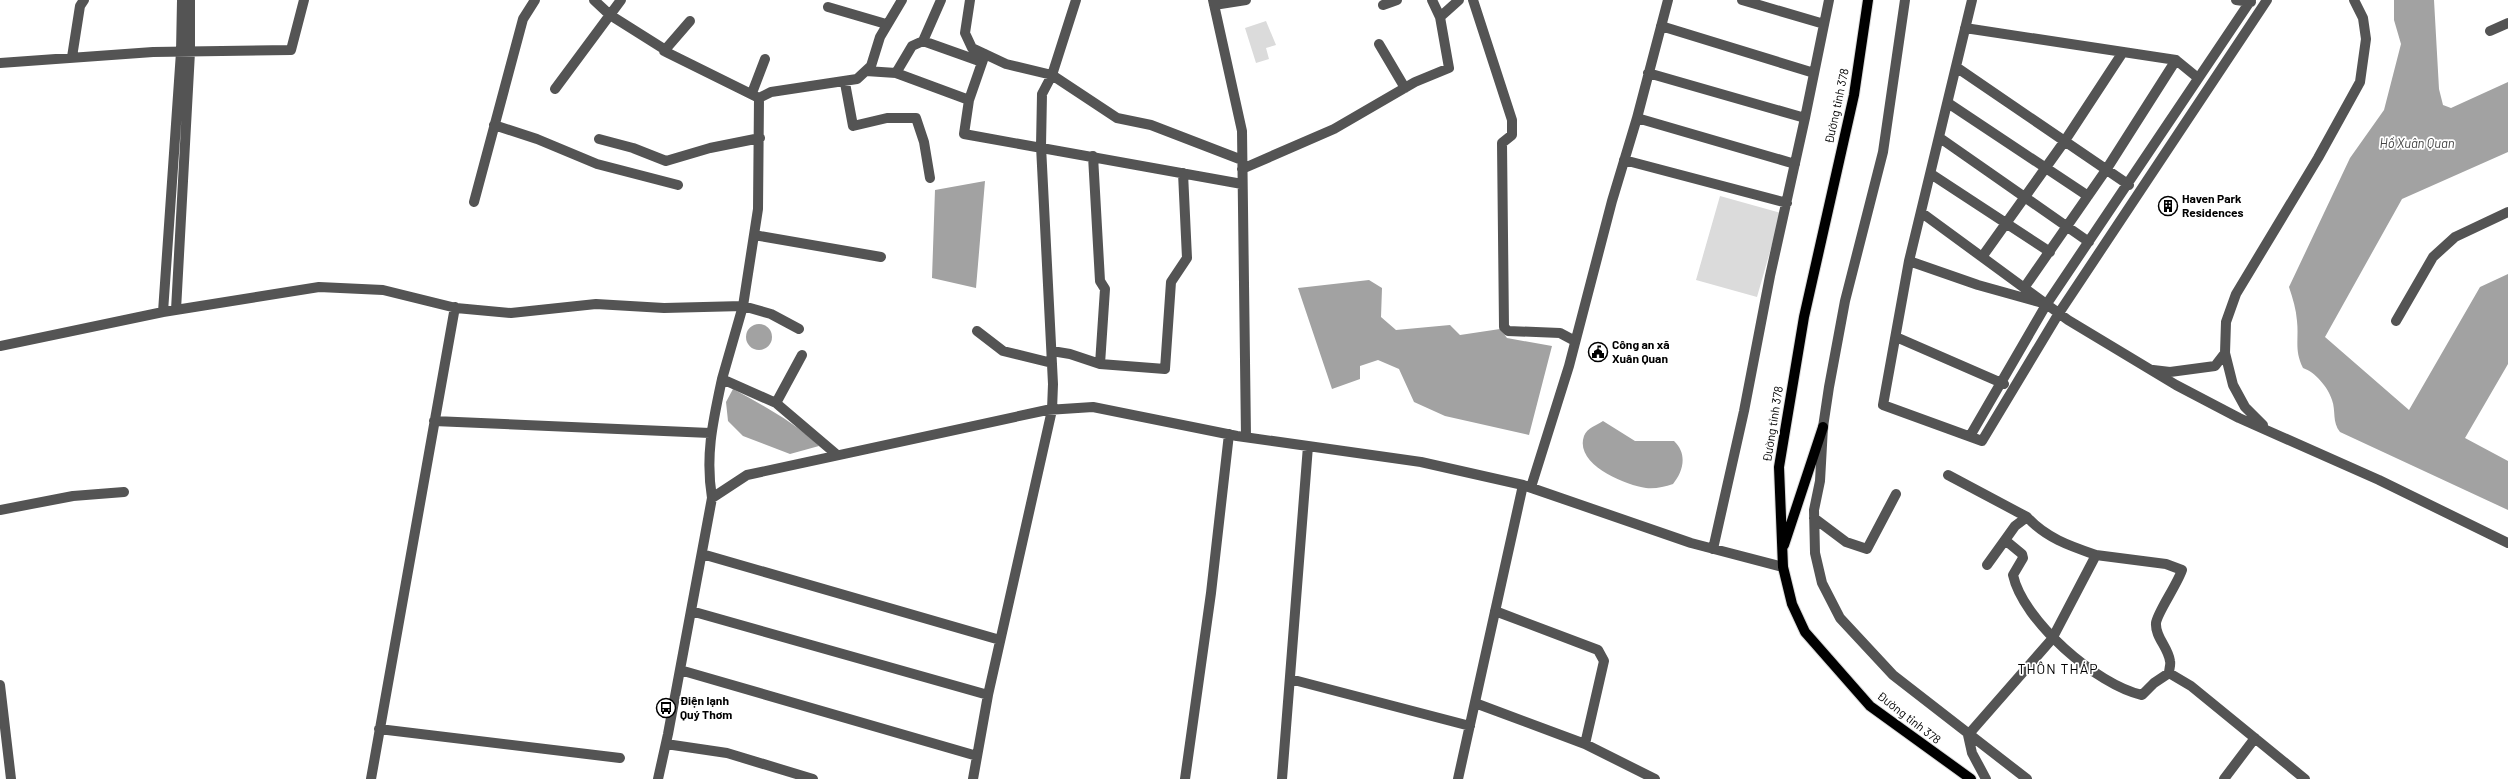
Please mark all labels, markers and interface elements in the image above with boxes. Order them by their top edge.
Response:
street label: Đường tỉnh 378 [1821,67,1851,145]
water label: Hồ Xuân Quan [2379,135,2455,151]
place label: Haven Park Residences [2182,191,2244,219]
building icon: Haven Park Residences [2157,195,2179,217]
place label: Công an xã Xuân Quan [1612,337,1670,365]
public building icon: Công an xã Xuân Quan [1587,341,1609,363]
street label: Đường tỉnh 378 [1759,385,1785,463]
district label: THÔN THÁP [2017,660,2099,677]
street label: Đường tỉnh 378 [1875,688,1944,746]
place label: Điện lạnh Quý Thơm [680,693,732,721]
bus stop icon: Điện lạnh Quý Thơm [655,697,677,719]

